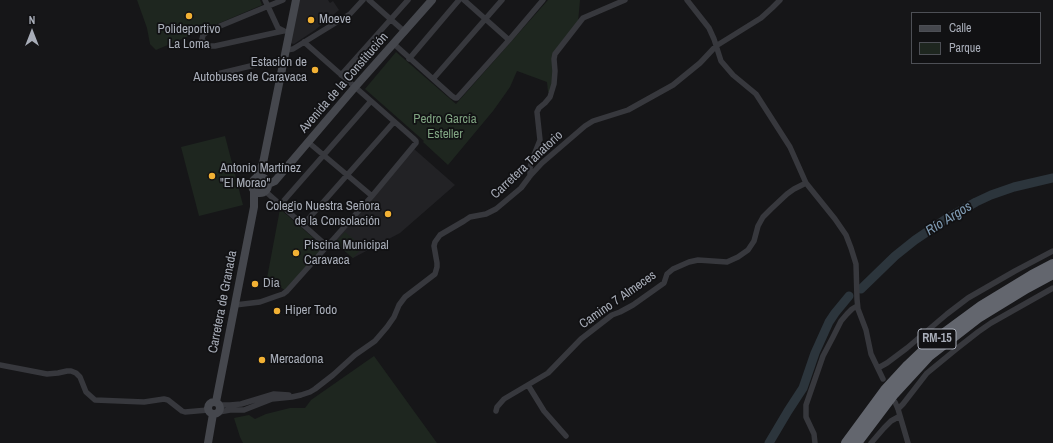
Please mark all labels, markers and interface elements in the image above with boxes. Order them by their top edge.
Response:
marker: Polideportivo La Loma [184,11,194,21]
north arrow [12,12,52,52]
place label: Moeve [319,12,351,28]
legend [911,12,1041,64]
text: N [29,13,35,27]
marker: Moeve [306,15,316,25]
text: Calle [949,20,971,36]
place label: Polideportivo La Loma [158,22,220,53]
street label: Avenida de la Constitución [296,30,392,136]
text: Parque [949,40,981,56]
place label: Estación de Autobuses de Caravaca [193,55,307,86]
marker: Estación de Autobuses de Caravaca [310,65,320,75]
park label: Pedro García Esteller [413,112,477,143]
street label: Carretera Tanatorio [488,128,566,202]
place label: Antonio Martínez "El Morao" [220,161,301,192]
marker: Antonio Martínez "El Morao" [207,171,217,181]
water label: Río Argos [923,198,975,240]
place label: Colegio Nuestra Señora de la Consolación [266,199,380,230]
marker: Colegio Nuestra Señora de la Consolación [383,209,393,219]
place label: Piscina Municipal Caravaca [304,238,389,269]
marker: Piscina Municipal Caravaca [291,248,301,258]
street label: Carretera de Granada [205,249,241,355]
street label: Camino 7 Almeces [577,268,659,332]
place label: Dia [263,276,280,292]
marker: Dia [250,279,260,289]
place label: Hiper Todo [285,303,337,319]
marker: Hiper Todo [272,306,282,316]
road number: RM-15 [918,329,956,349]
place label: Mercadona [270,352,323,368]
marker: Mercadona [257,355,267,365]

